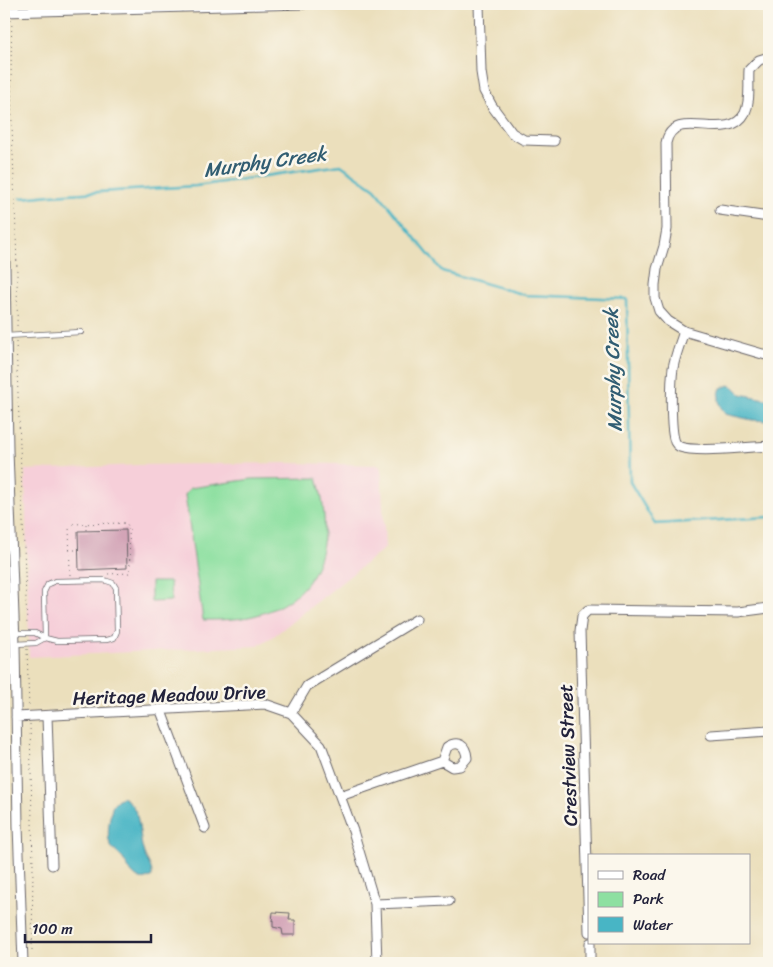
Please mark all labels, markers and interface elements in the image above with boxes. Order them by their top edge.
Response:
water label: Murphy Creek [201,136,330,188]
water label: Murphy Creek [593,306,633,432]
street label: Heritage Meadow Drive [72,675,266,715]
street label: Crestview Street [549,683,587,827]
legend [588,854,750,944]
text: Road [633,862,666,888]
text: Park [633,886,664,912]
scale bar [25,912,151,944]
text: Water [633,912,673,938]
text: 100 m [32,916,73,942]

